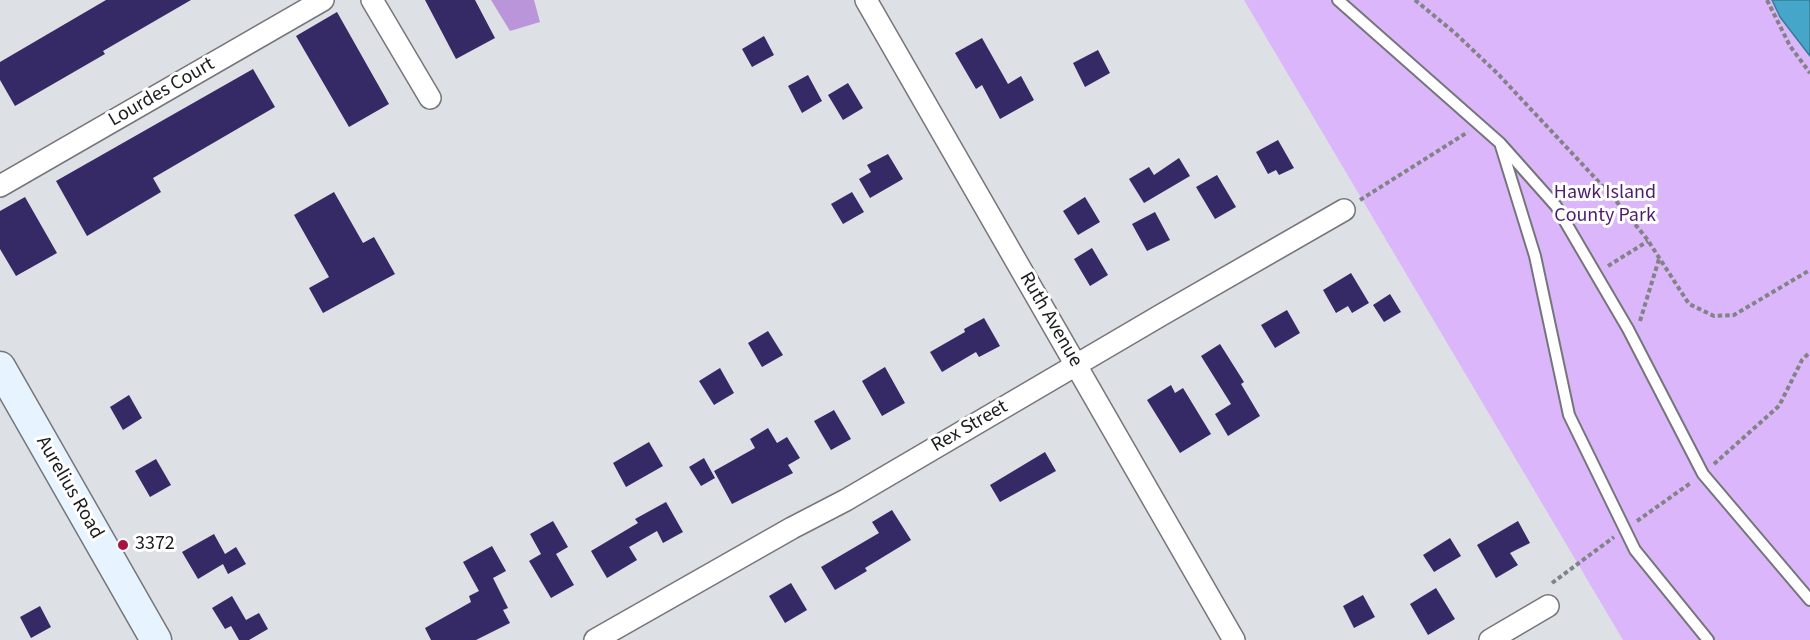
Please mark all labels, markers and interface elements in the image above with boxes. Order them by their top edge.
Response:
street label: Lourdes Court [105,53,219,133]
park label: Hawk Island County Park [1554,182,1656,229]
street label: Ruth Avenue [1013,268,1087,372]
street label: Rex Street [928,396,1012,458]
street label: Aurelius Road [30,432,108,544]
place label: 3372 [135,533,175,557]
marker: 3372 [116,538,130,552]

